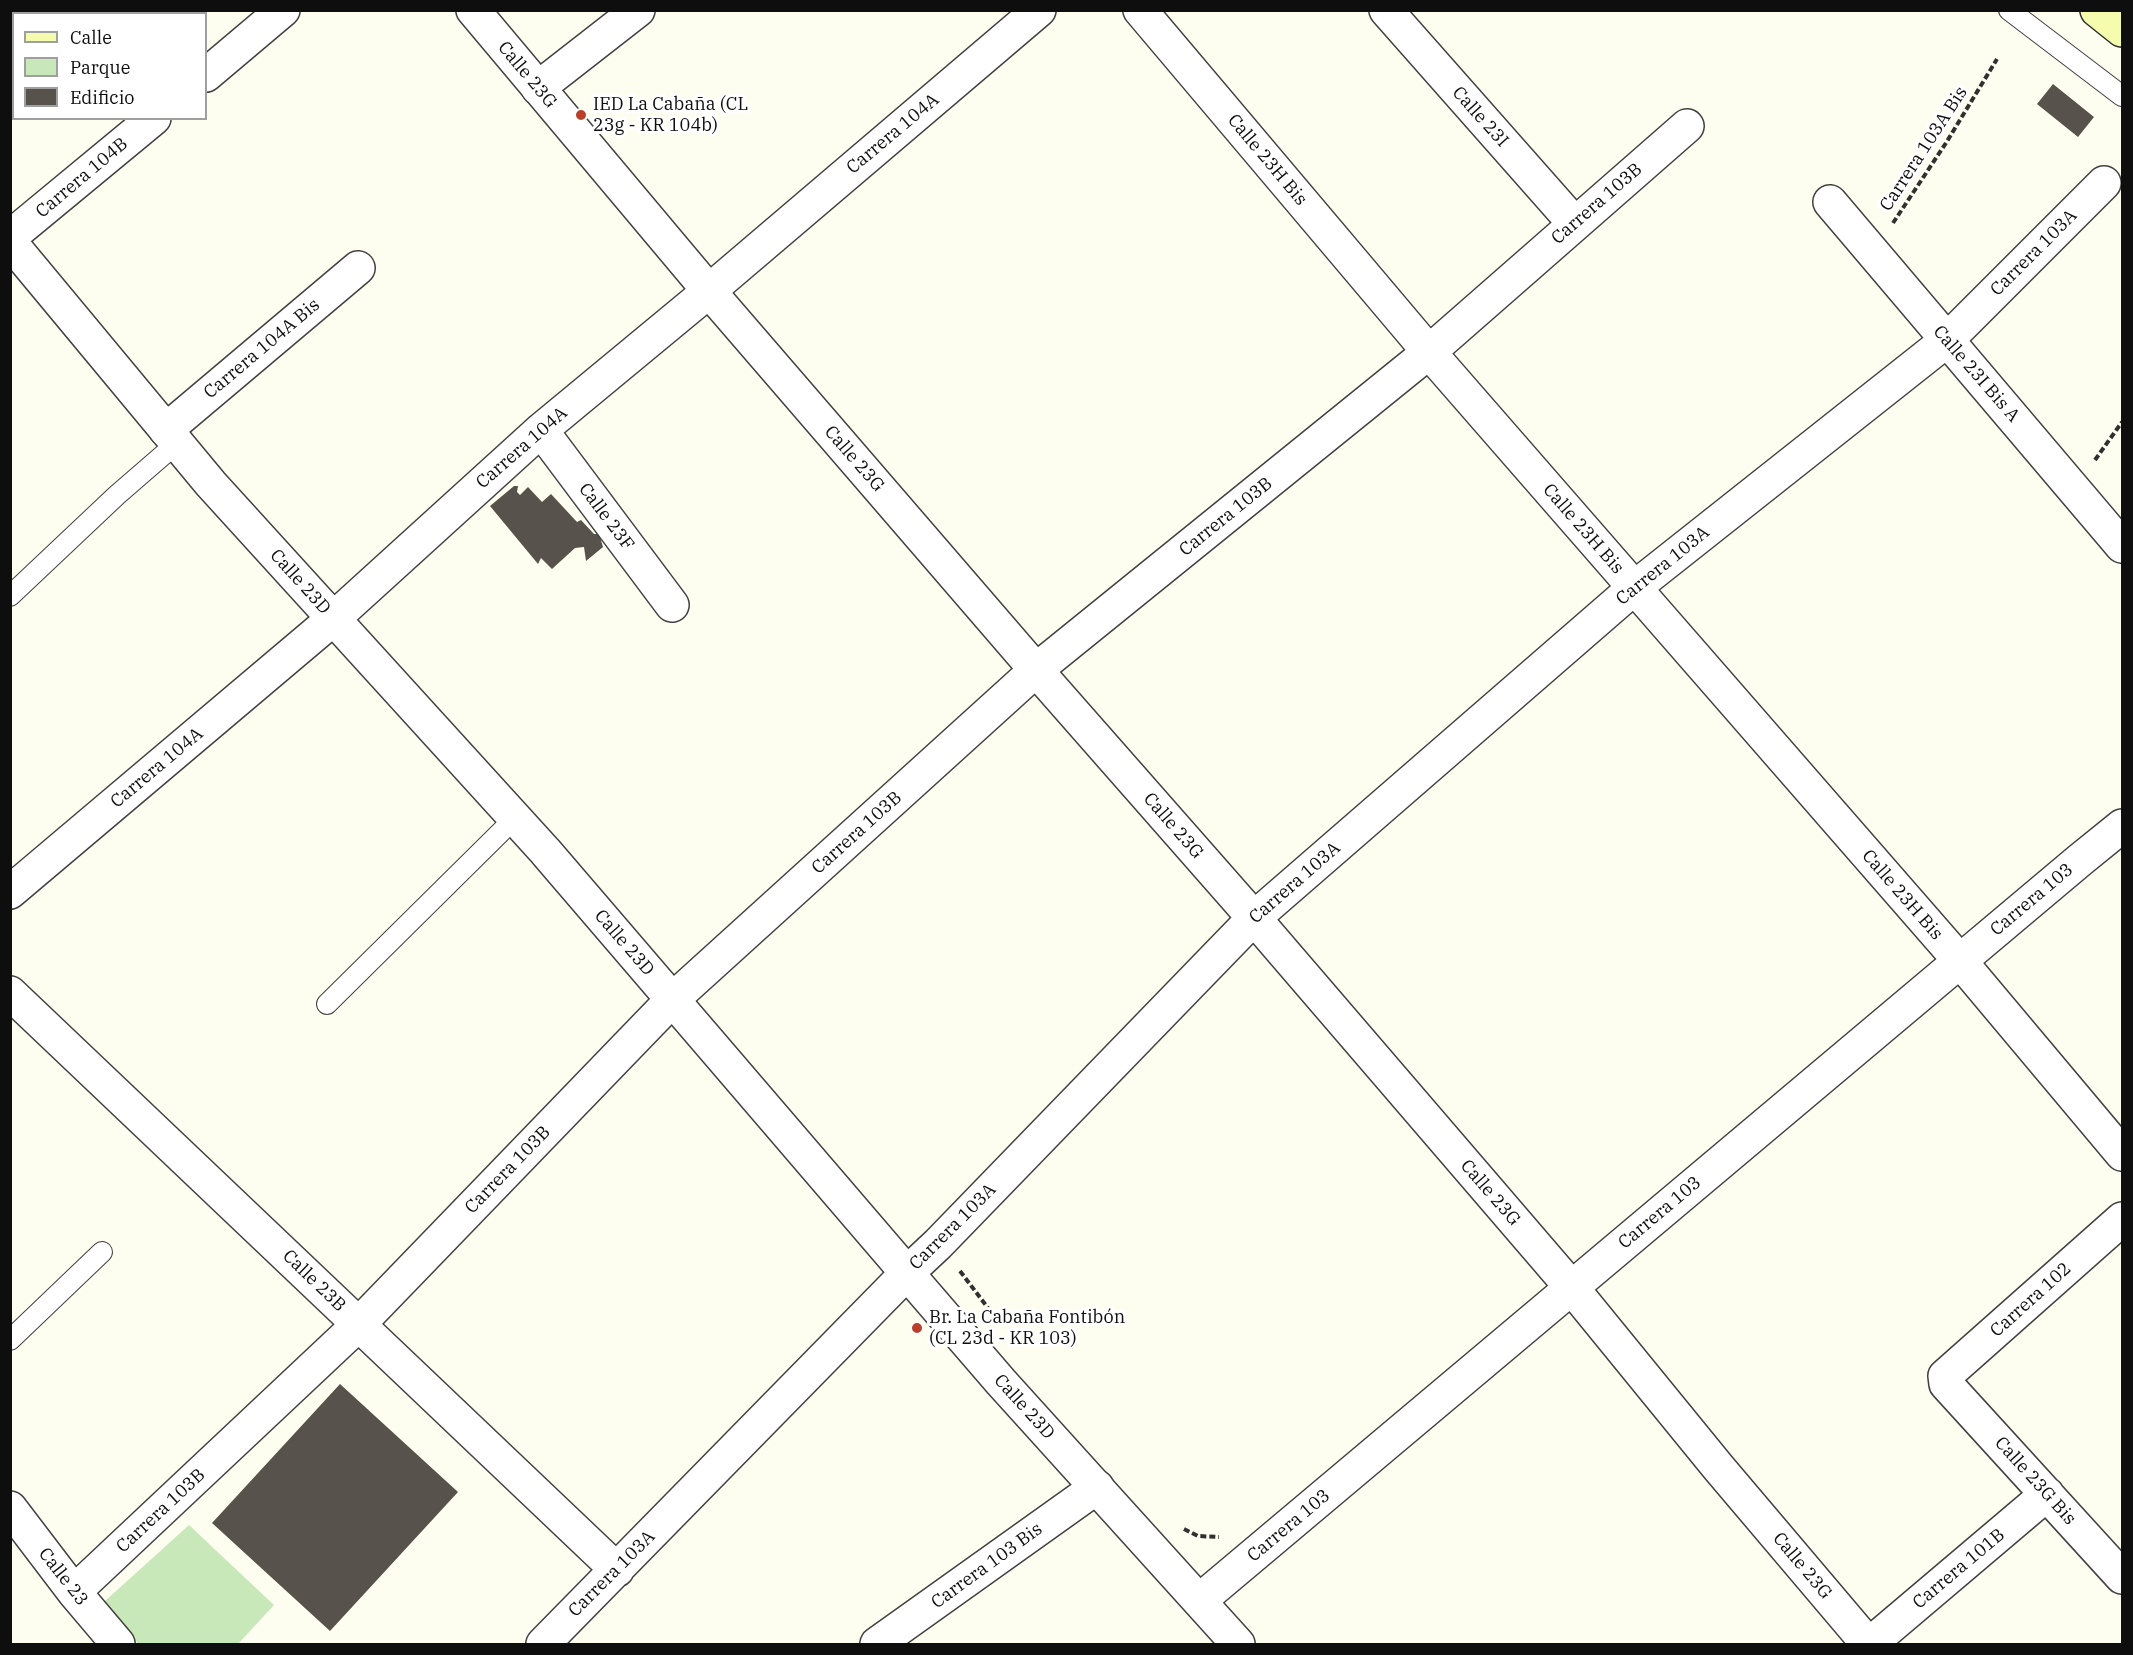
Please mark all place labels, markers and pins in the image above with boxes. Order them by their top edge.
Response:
place label: IED La Cabaña (CL 23g - KR 104b) [593,94,748,136]
marker: IED La Cabaña (CL 23g - KR 104b) [574,108,588,122]
place label: Br. La Cabaña Fontibón (CL 23d - KR 103) [929,1307,1125,1350]
marker: Br. La Cabaña Fontibón (CL 23d - KR 103) [910,1321,924,1335]

